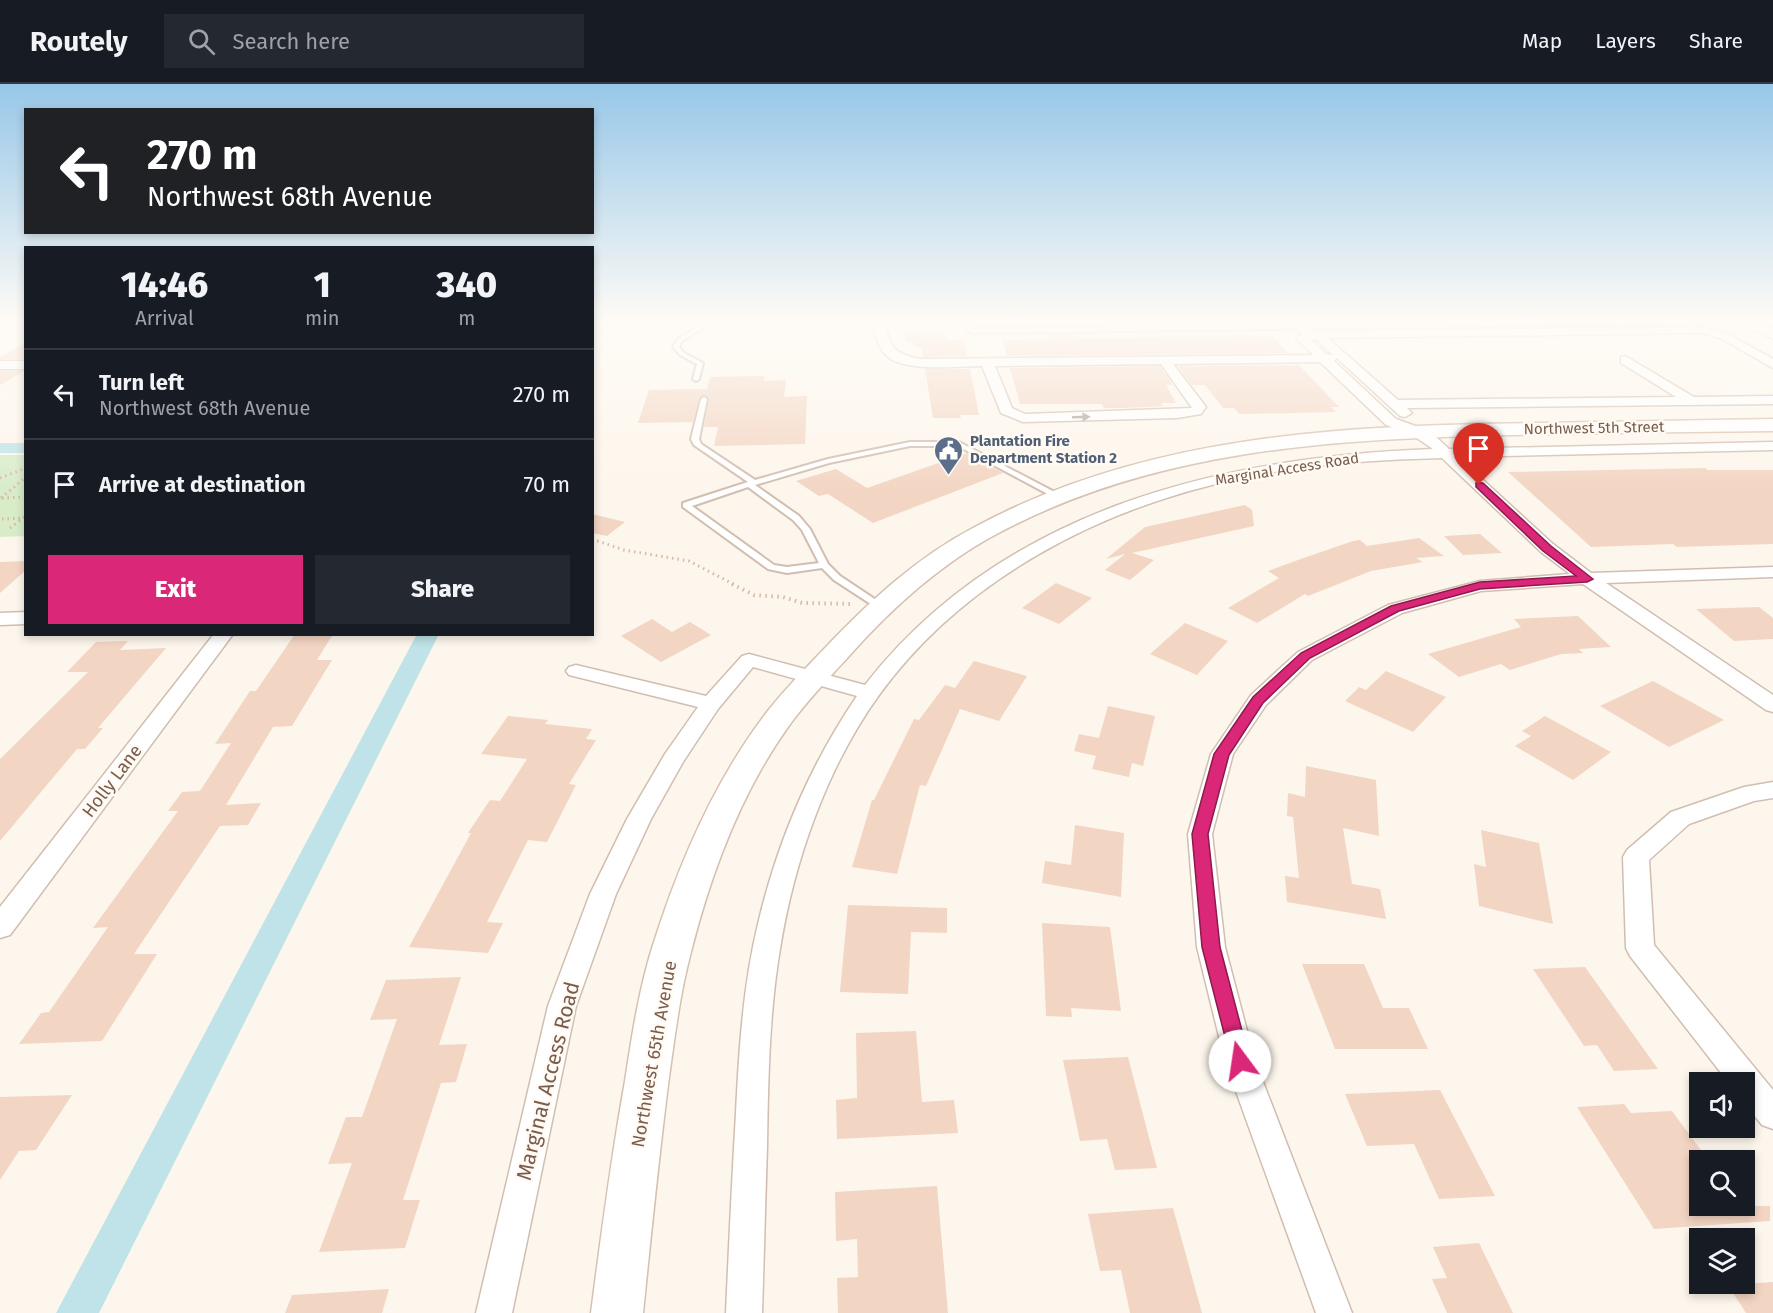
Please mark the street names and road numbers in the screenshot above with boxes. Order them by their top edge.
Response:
street label: Northwest 5th Street [1524,418,1665,438]
street label: Marginal Access Road [1214,449,1360,489]
street label: Holly Lane [77,740,147,822]
street label: Northwest 65th Avenue [627,959,681,1149]
street label: Marginal Access Road [511,979,585,1183]

